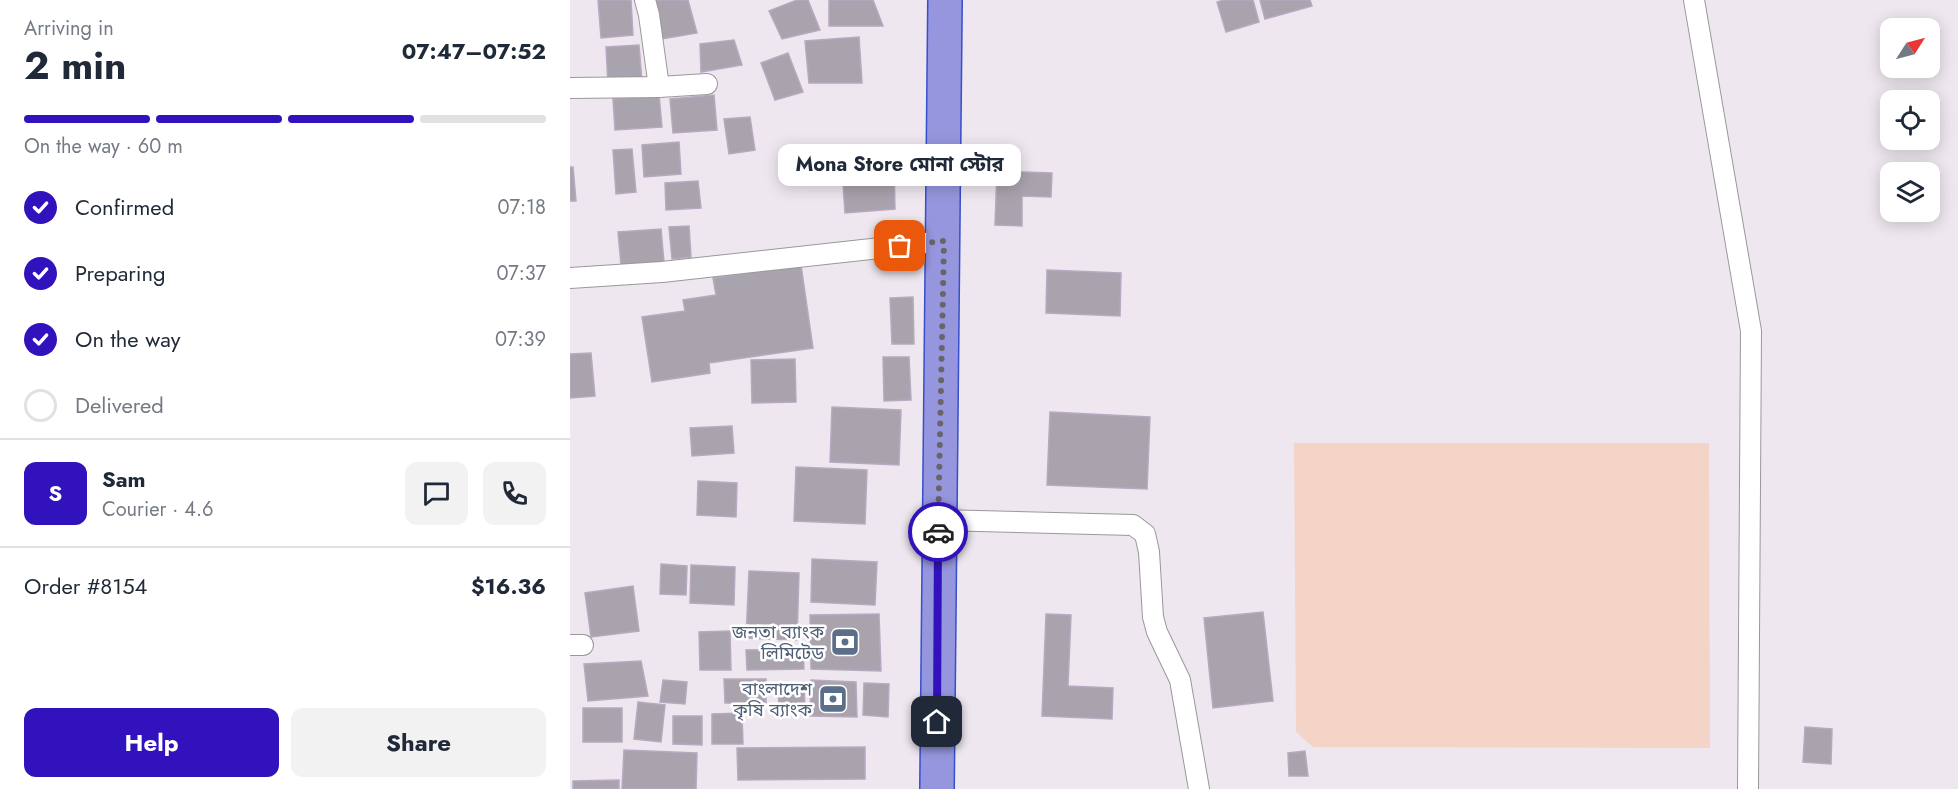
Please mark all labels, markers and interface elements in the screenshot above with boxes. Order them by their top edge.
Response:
text: Arriving in [24,14,114,43]
north arrow [1880,18,1940,78]
map controls [1880,18,1940,222]
text: 07:47–07:52 [402,35,546,67]
text: 2 min [24,37,126,94]
button: locate [1880,90,1940,150]
text: On the way · 60 m [24,132,183,161]
callout: Mona Store মোনা স্টোর [778,144,1022,186]
text: Mona Store মোনা স্টোর [795,150,1004,179]
button: layers [1880,162,1940,222]
icon: check [24,191,57,224]
text: Confirmed [75,191,174,223]
text: 07:18 [498,193,546,222]
pin [874,220,925,271]
icon: bag [883,229,916,262]
icon: check [24,257,57,290]
text: Preparing [75,257,166,289]
text: 07:37 [496,259,546,288]
icon: check [24,323,57,356]
text: On the way [75,323,180,355]
text: 07:39 [495,325,546,354]
text: Delivered [75,389,164,421]
button: chat [405,462,468,525]
button: phone [483,462,546,525]
text: Sam [102,463,146,495]
text: S [49,477,62,509]
text: Courier · 4.6 [102,495,214,524]
courier [908,502,968,562]
icon: car [922,516,955,549]
text: Order #8154 [24,570,147,602]
text: $16.36 [471,570,546,602]
place label: জনতা ব্যাংক লিমিটেড [731,619,824,666]
bank icon: জনতা ব্যাংক লিমিটেড [829,626,861,658]
place label: বাংলাদেশ কৃষি ব্যাংক [732,676,813,723]
bank icon: বাংলাদেশ কৃষি ব্যাংক [817,683,849,715]
pin [911,696,962,747]
icon: home [920,705,953,738]
button: Help [24,708,279,777]
button: Share [291,708,546,777]

